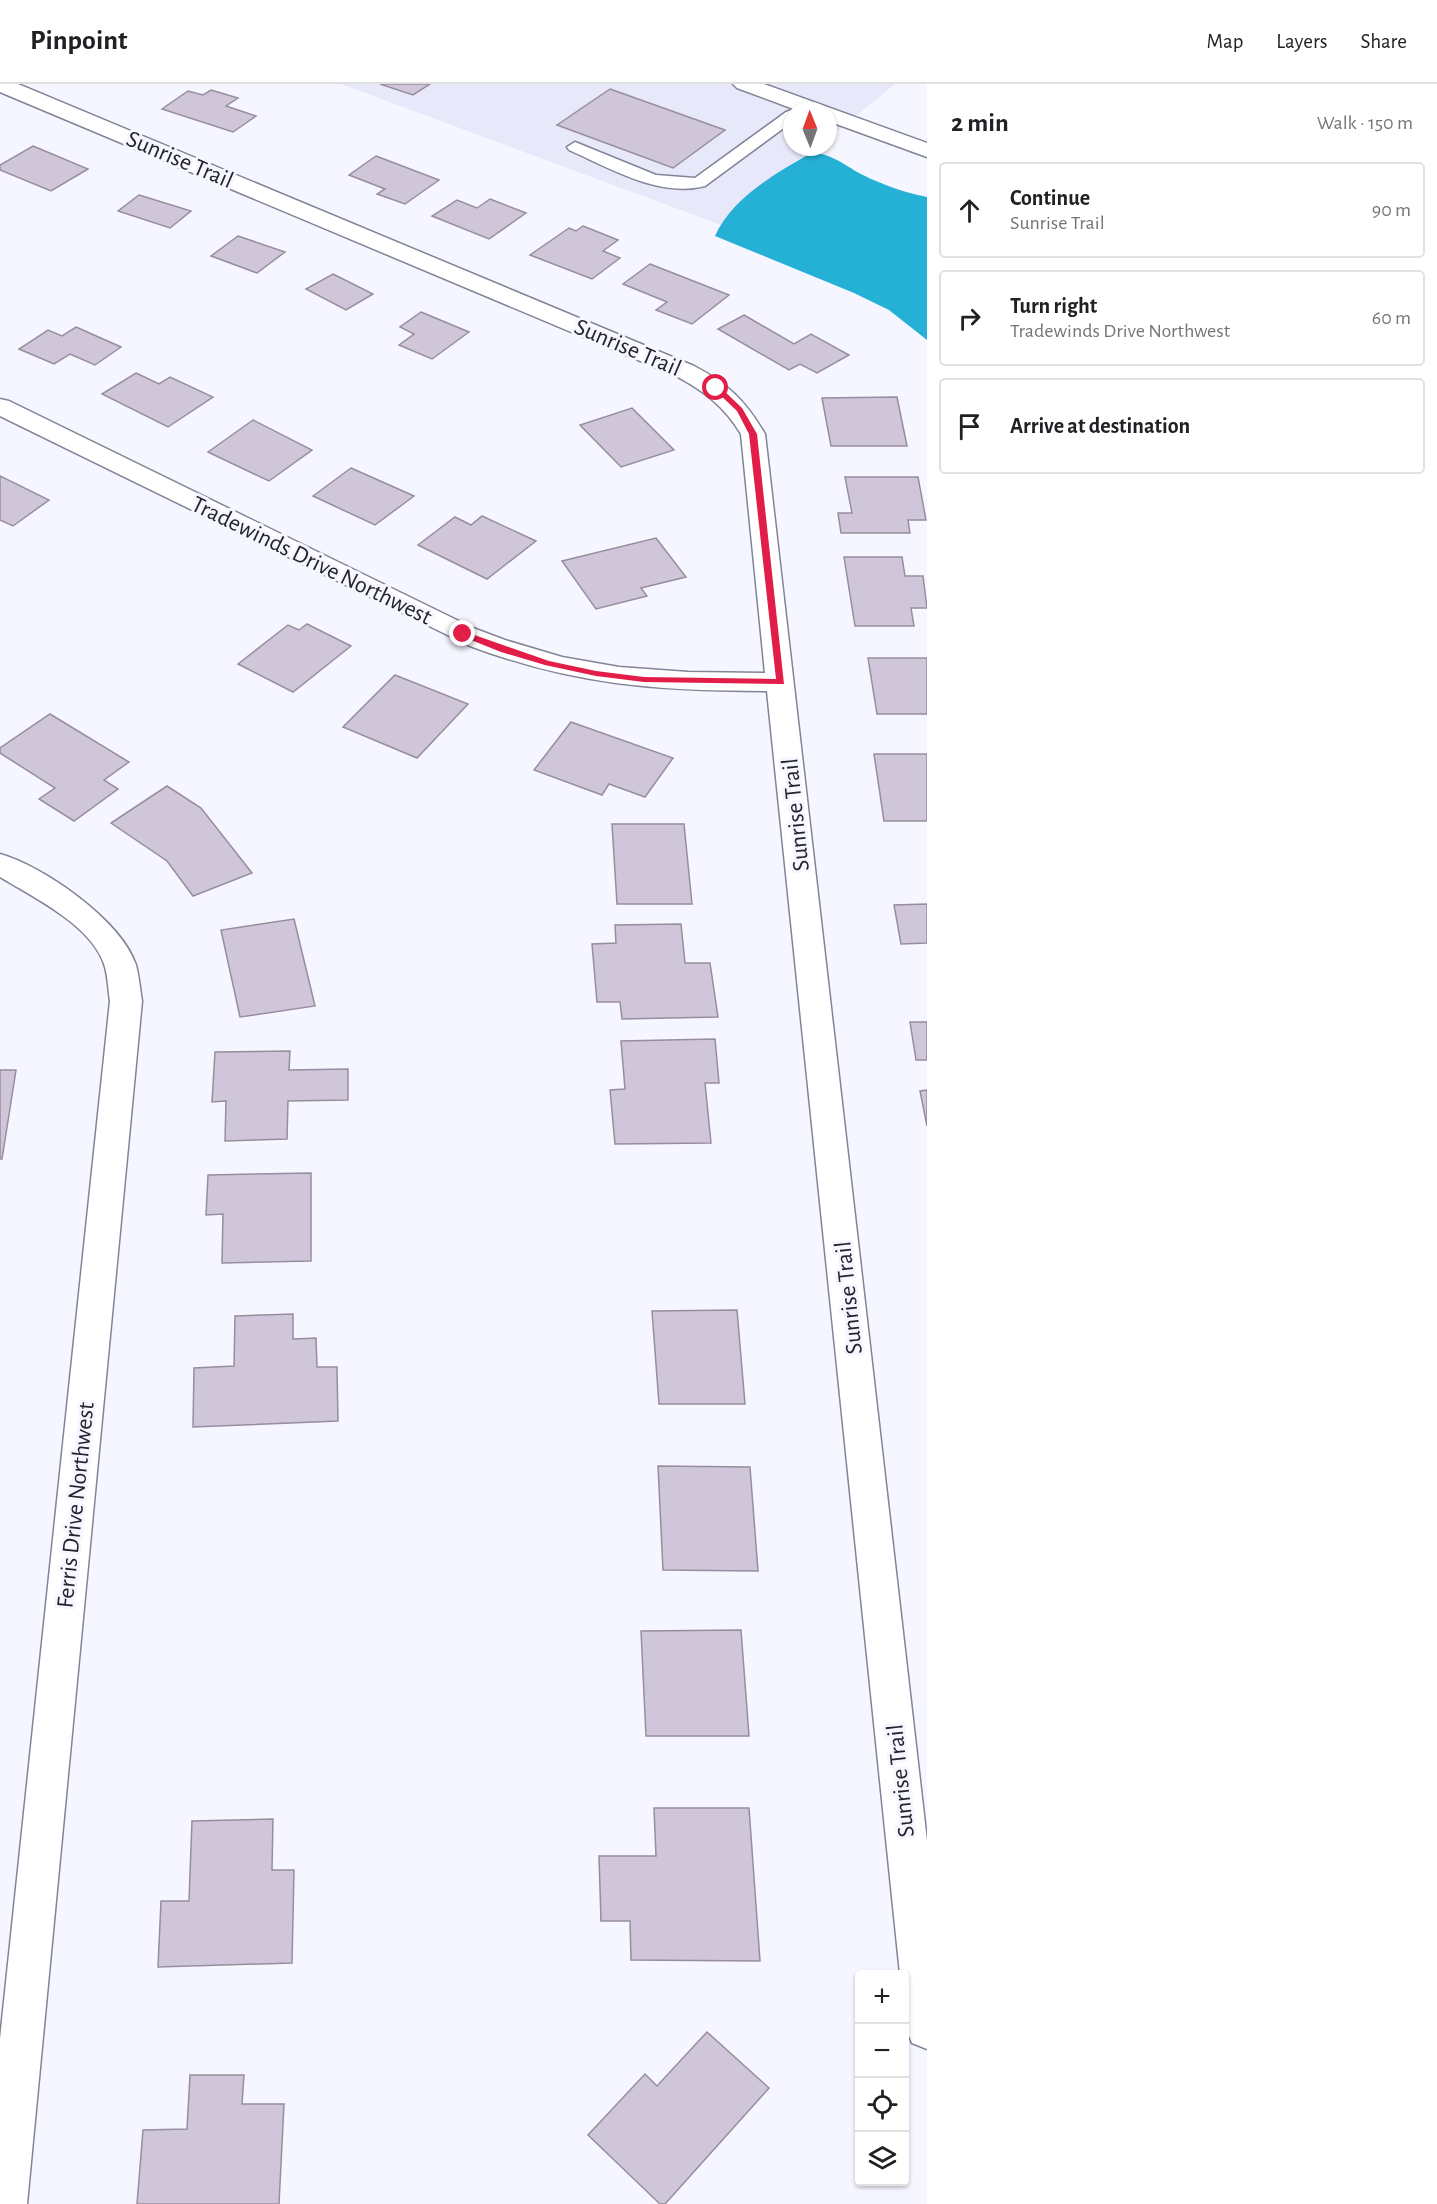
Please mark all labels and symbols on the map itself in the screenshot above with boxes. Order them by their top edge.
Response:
north arrow [783,102,837,156]
street label: Sunrise Trail [123,127,237,193]
street label: Sunrise Trail [571,315,685,381]
route start [702,374,728,400]
street label: Tradewinds Drive Northwest [188,492,436,630]
route end [449,620,475,646]
street label: Sunrise Trail [778,757,814,873]
street label: Sunrise Trail [831,1240,867,1356]
street label: Ferris Drive Northwest [53,1401,99,1609]
street label: Sunrise Trail [883,1723,919,1839]

